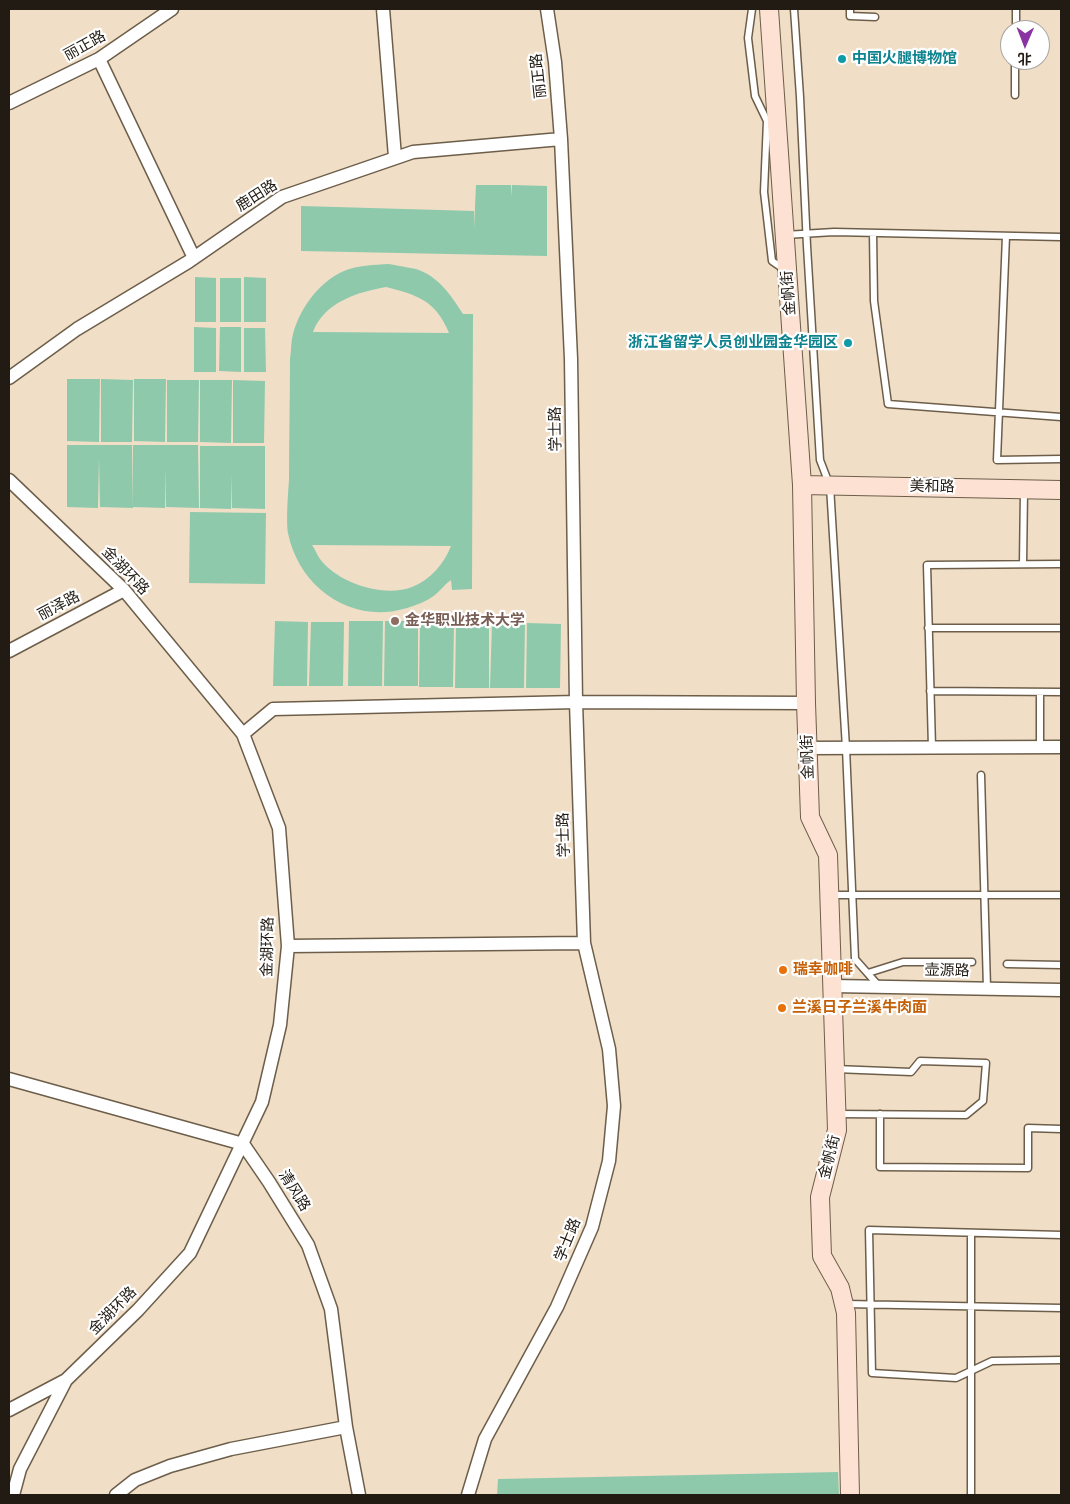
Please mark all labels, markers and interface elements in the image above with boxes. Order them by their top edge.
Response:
north arrow [1000,20,1050,70]
street label: 丽正路 [61,27,109,65]
place label: 中国火腿博物馆 [852,50,957,68]
text: 北 [1018,51,1032,67]
street label: 丽正路 [528,53,550,99]
marker: 中国火腿博物馆 [836,53,848,65]
street label: 鹿田路 [233,176,281,216]
street label: 金帆街 [778,270,800,316]
place label: 浙江省留学人员创业园金华园区 [628,334,838,352]
marker: 浙江省留学人员创业园金华园区 [842,337,854,349]
street label: 学士路 [547,406,565,452]
street label: 美和路 [909,478,955,496]
street label: 金湖环路 [98,543,152,599]
street label: 丽泽路 [35,587,83,625]
place label: 金华职业技术大学 [405,612,525,630]
marker: 金华职业技术大学 [389,615,401,627]
street label: 金帆街 [798,734,818,780]
street label: 学士路 [554,812,574,858]
street label: 金湖环路 [258,917,278,977]
place label: 瑞幸咖啡 [793,961,853,979]
street label: 壶源路 [924,962,970,980]
marker: 瑞幸咖啡 [777,964,789,976]
place label: 兰溪日子兰溪牛肉面 [792,999,927,1017]
marker: 兰溪日子兰溪牛肉面 [776,1002,788,1014]
street label: 金帆街 [816,1133,844,1181]
street label: 清风路 [274,1167,314,1215]
street label: 学士路 [551,1216,585,1264]
street label: 金湖环路 [85,1283,141,1339]

